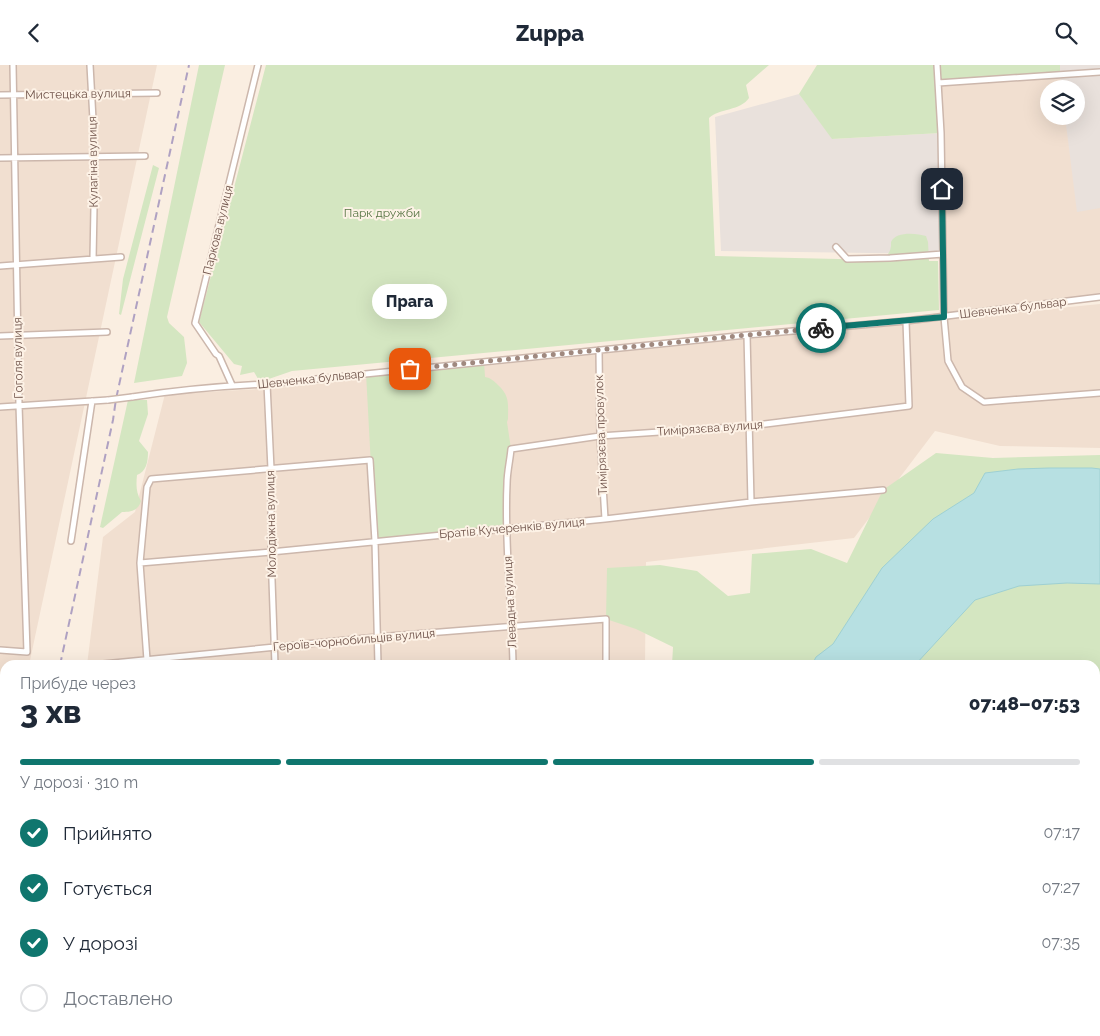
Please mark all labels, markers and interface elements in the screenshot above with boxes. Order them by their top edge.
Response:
icon: back [20,19,48,47]
icon: search [1052,19,1080,47]
text: Zuppa [516,20,584,46]
map controls [1040,80,1085,125]
button: layers [1040,80,1085,125]
street label: Мистецька вулиця [25,86,131,102]
street label: Кулагіна вулиця [85,116,101,208]
pin [921,168,963,210]
icon: home [928,175,956,203]
street label: Паркова вулиця [200,184,236,276]
park label: Парк дружби [344,206,420,220]
callout: Прага [372,284,448,319]
text: Прага [386,292,433,311]
street label: Шевченка бульвар [959,294,1067,322]
courier [796,303,846,353]
icon: bike [807,314,835,342]
street label: Гоголя вулиця [10,317,26,399]
pin [389,348,431,390]
icon: bag [396,355,424,383]
street label: Шевченка бульвар [257,366,365,392]
street label: Тимірязєва провулок [592,374,610,496]
street label: Тимірязєва вулиця [656,417,764,439]
street label: Молодіжна вулиця [263,470,279,578]
street label: Братів Кучеренків вулиця [439,515,585,541]
street label: Левадна вулиця [501,556,519,648]
street label: Героїв-чорнобильців вулиця [272,626,436,654]
text: Прибуде через [20,674,136,693]
text: 07:48–07:53 [969,692,1080,714]
text: 3 хв [20,693,82,730]
text: У дорозі · 310 m [20,773,138,792]
icon: check [20,819,48,847]
text: Прийнято [63,822,152,844]
text: 07:17 [1043,823,1080,842]
icon: check [20,874,48,902]
text: Готується [63,877,152,899]
text: 07:27 [1042,878,1080,897]
icon: check [20,929,48,957]
text: У дорозі [63,932,138,954]
text: 07:35 [1041,933,1080,952]
text: Доставлено [63,987,173,1009]

